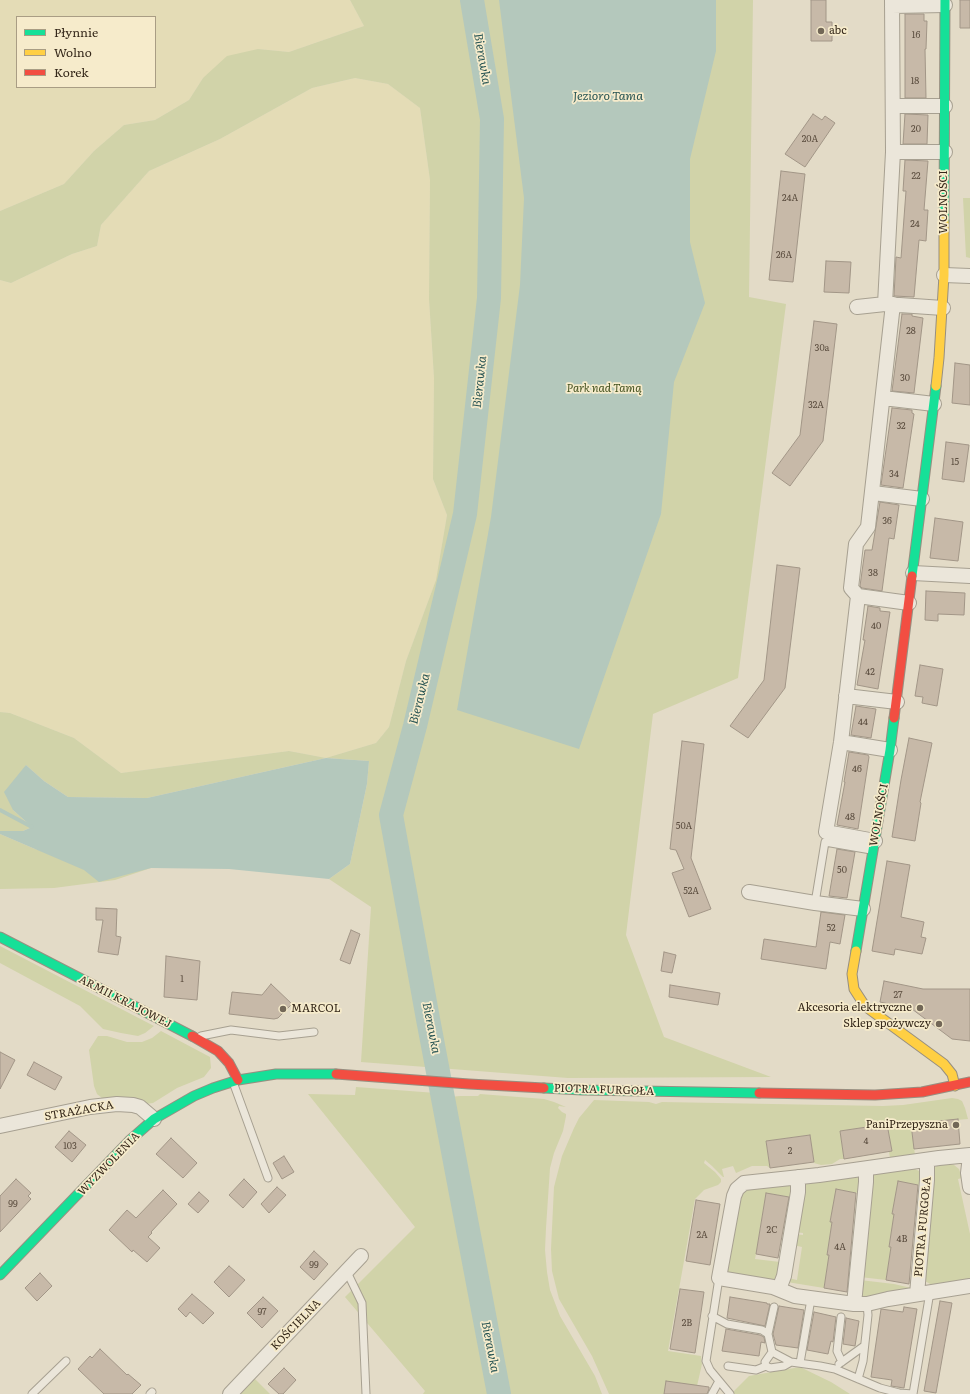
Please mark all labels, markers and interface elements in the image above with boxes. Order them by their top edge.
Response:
legend [16,16,156,88]
text: Płynnie [54,23,98,41]
place label: abc [829,24,847,38]
marker: abc [816,26,826,36]
house number: 16 [912,30,920,40]
water label: Bierawka [470,32,494,86]
text: Wolno [54,43,92,61]
text: Korek [54,63,89,81]
house number: 18 [911,76,919,86]
water label: Jezioro Tama [573,89,643,103]
house number: 20 [911,124,921,134]
house number: 20A [802,134,818,144]
street label: WOLNOŚCI [937,170,951,234]
house number: 22 [911,171,921,181]
house number: 24A [782,193,798,203]
house number: 24 [910,219,920,229]
house number: 26A [776,250,792,260]
house number: 28 [906,326,916,336]
house number: 30a [815,343,829,353]
water label: Bierawka [470,355,490,409]
house number: 30 [900,373,910,383]
park label: Park nad Tamą [567,382,641,396]
house number: 32A [808,400,824,410]
house number: 32 [896,421,906,431]
house number: 15 [951,457,959,467]
house number: 34 [889,469,899,479]
house number: 36 [882,516,892,526]
house number: 38 [868,568,878,578]
house number: 40 [871,621,881,631]
house number: 42 [865,667,875,677]
water label: Bierawka [407,672,433,726]
house number: 44 [858,717,868,727]
house number: 46 [852,764,862,774]
street label: WOLNOŚCI [867,783,891,847]
house number: 48 [845,812,855,822]
house number: 50A [676,821,692,831]
house number: 50 [837,865,847,875]
house number: 52A [683,886,699,896]
house number: 52 [826,923,836,933]
street label: ARMII KRAJOWEJ [77,973,173,1031]
house number: 1 [180,974,184,984]
house number: 27 [893,990,903,1000]
water label: Bierawka [419,1001,443,1055]
place label: Akcesoria elektryczne [798,1001,912,1015]
place label: MARCOL [291,1002,341,1016]
marker: Akcesoria elektryczne [915,1003,925,1013]
marker: MARCOL [278,1004,288,1014]
place label: Sklep spożywczy [843,1017,931,1031]
marker: Sklep spożywczy [934,1019,944,1029]
street label: PIOTRA FURGOŁA [554,1082,654,1098]
street label: STRAŻACKA [44,1098,114,1124]
place label: PaniPrzepyszna [866,1118,948,1132]
marker: PaniPrzepyszna [951,1120,961,1130]
street label: WYZWOLENIA [75,1130,143,1198]
house number: 4 [864,1136,868,1146]
house number: 103 [63,1141,77,1151]
house number: 2 [788,1146,792,1156]
street label: PIOTRA FURGOŁA [912,1176,934,1278]
house number: 99 [8,1199,18,1209]
house number: 2C [767,1225,777,1235]
house number: 2A [696,1230,708,1240]
house number: 4B [897,1234,907,1244]
house number: 4A [834,1242,846,1252]
house number: 99 [309,1260,319,1270]
street label: KOŚCIELNA [268,1297,324,1353]
house number: 97 [257,1307,267,1317]
house number: 2B [682,1318,692,1328]
water label: Bierawka [478,1320,502,1374]

